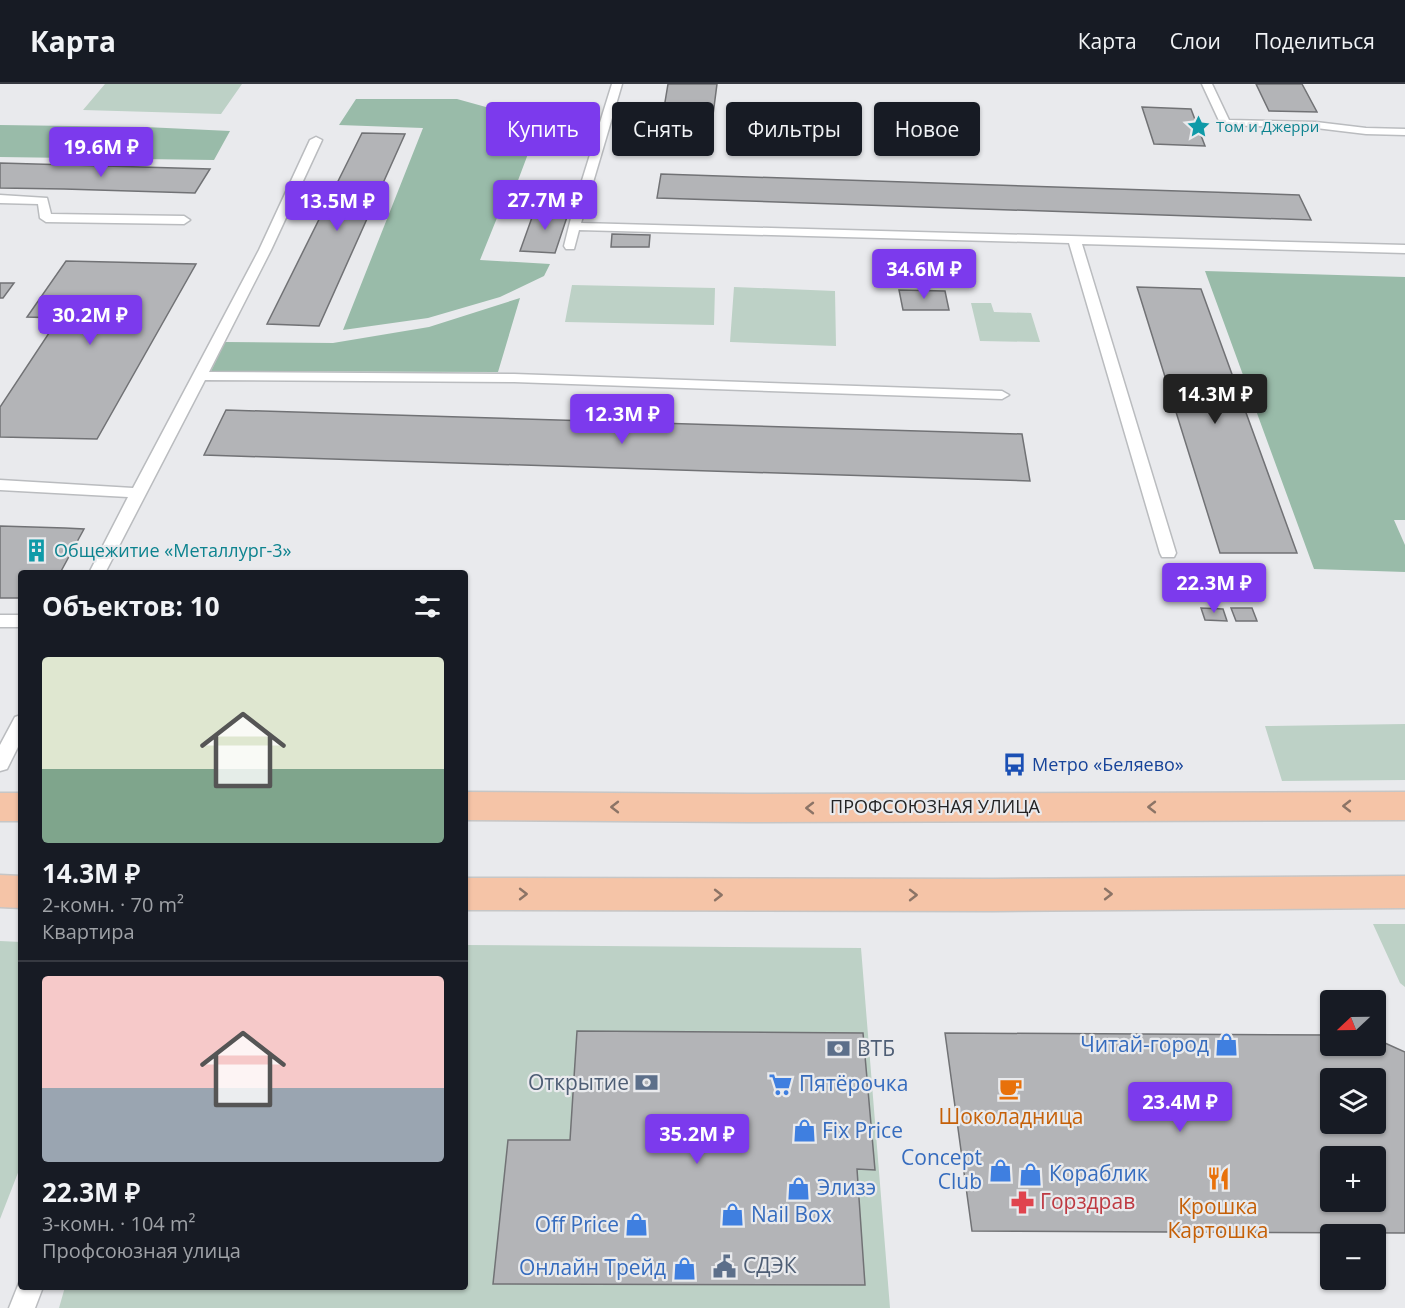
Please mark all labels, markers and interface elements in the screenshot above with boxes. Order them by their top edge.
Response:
text: Карта [30,22,116,60]
text: Карта [1078,27,1137,55]
text: Слои [1170,27,1221,55]
text: Поделиться [1254,27,1375,55]
chip: Купить [486,102,600,156]
chip: Снять [612,102,714,156]
chip: Фильтры [726,102,862,156]
chip: Новое [874,102,980,156]
place icon: Том и Джерри [1185,114,1211,140]
place label: Том и Джерри [1216,116,1319,136]
pin: 19.6M ₽ [46,127,156,178]
text: 19.6M ₽ [63,133,139,160]
pin: 27.7M ₽ [490,180,600,231]
pin: 13.5M ₽ [282,181,392,232]
text: 27.7M ₽ [507,186,583,213]
text: 13.5M ₽ [299,187,375,214]
pin: 34.6M ₽ [869,249,979,300]
text: 34.6M ₽ [886,255,962,282]
pin: 30.2M ₽ [35,295,145,346]
text: 30.2M ₽ [52,301,128,328]
pin: 14.3M ₽ [1160,374,1270,425]
text: 14.3M ₽ [1177,380,1253,407]
pin: 12.3M ₽ [567,394,677,445]
text: 12.3M ₽ [584,400,660,427]
building icon: Общежитие «Металлург-3» [23,538,49,564]
place label: Общежитие «Металлург-3» [54,538,292,562]
pin: 22.3M ₽ [1159,563,1269,614]
text: 22.3M ₽ [1176,569,1252,596]
text: Объектов: 10 [42,588,220,624]
icon: filters [411,590,444,623]
icon: home [189,696,297,804]
bus stop icon: Метро «Беляево» [1001,752,1027,778]
place label: Метро «Беляево» [1032,752,1184,776]
street label: ПРОФСОЮЗНАЯ УЛИЦА [830,794,1041,818]
one-way arrow [1147,800,1156,813]
one-way arrow [1342,800,1351,812]
one-way arrow [610,801,619,813]
one-way arrow [805,802,814,814]
text: 14.3M ₽ [42,855,140,891]
one-way arrow [519,888,528,900]
one-way arrow [1104,888,1113,900]
one-way arrow [714,889,723,901]
one-way arrow [909,889,918,901]
text: 2-комн. · 70 m² [42,891,184,918]
text: Квартира [42,918,135,945]
north arrow [1320,990,1386,1056]
map controls [1320,990,1386,1290]
icon: home [189,1015,297,1123]
place label: Читай-город [1080,1030,1209,1058]
shop icon: Читай-город [1214,1032,1240,1058]
place label: ВТБ [857,1034,895,1062]
bank icon: ВТБ [826,1036,852,1062]
place label: Открытие [528,1068,629,1096]
button: layers [1320,1068,1386,1134]
place label: Пятёрочка [799,1069,908,1097]
bank icon: Открытие [634,1070,660,1096]
supermarket icon: Пятёрочка [768,1071,794,1097]
cafe icon: Шоколадница [998,1076,1024,1102]
pin: 23.4M ₽ [1125,1082,1235,1133]
text: 23.4M ₽ [1142,1088,1218,1115]
place label: Шоколадница [939,1102,1084,1130]
pin: 35.2M ₽ [642,1114,752,1165]
place label: Fix Price [822,1116,903,1144]
shop icon: Fix Price [791,1118,817,1144]
text: 35.2M ₽ [659,1120,735,1147]
place label: Concept Club [901,1143,982,1195]
button: + [1320,1146,1386,1212]
shop icon: Concept Club [987,1157,1013,1183]
place label: Кораблик [1049,1159,1148,1187]
shop icon: Кораблик [1018,1161,1044,1187]
restaurant icon: Крошка Картошка [1205,1166,1231,1192]
place label: Элизэ [817,1173,876,1201]
text: 22.3M ₽ [42,1174,140,1210]
shop icon: Элизэ [786,1175,812,1201]
place label: Горздрав [1040,1187,1135,1215]
pharmacy icon: Горздрав [1009,1189,1035,1215]
place label: Крошка Картошка [1167,1192,1269,1244]
place label: Nail Box [751,1200,832,1228]
shop icon: Nail Box [720,1202,746,1228]
text: 3-комн. · 104 m² [42,1210,195,1237]
place label: Off Price [535,1210,619,1238]
shop icon: Off Price [624,1212,650,1238]
button: − [1320,1224,1386,1290]
text: Профсоюзная улица [42,1237,241,1264]
place label: СДЭК [743,1251,797,1279]
place label: Онлайн Трейд [519,1253,666,1281]
public building icon: СДЭК [712,1253,738,1279]
shop icon: Онлайн Трейд [671,1255,697,1281]

